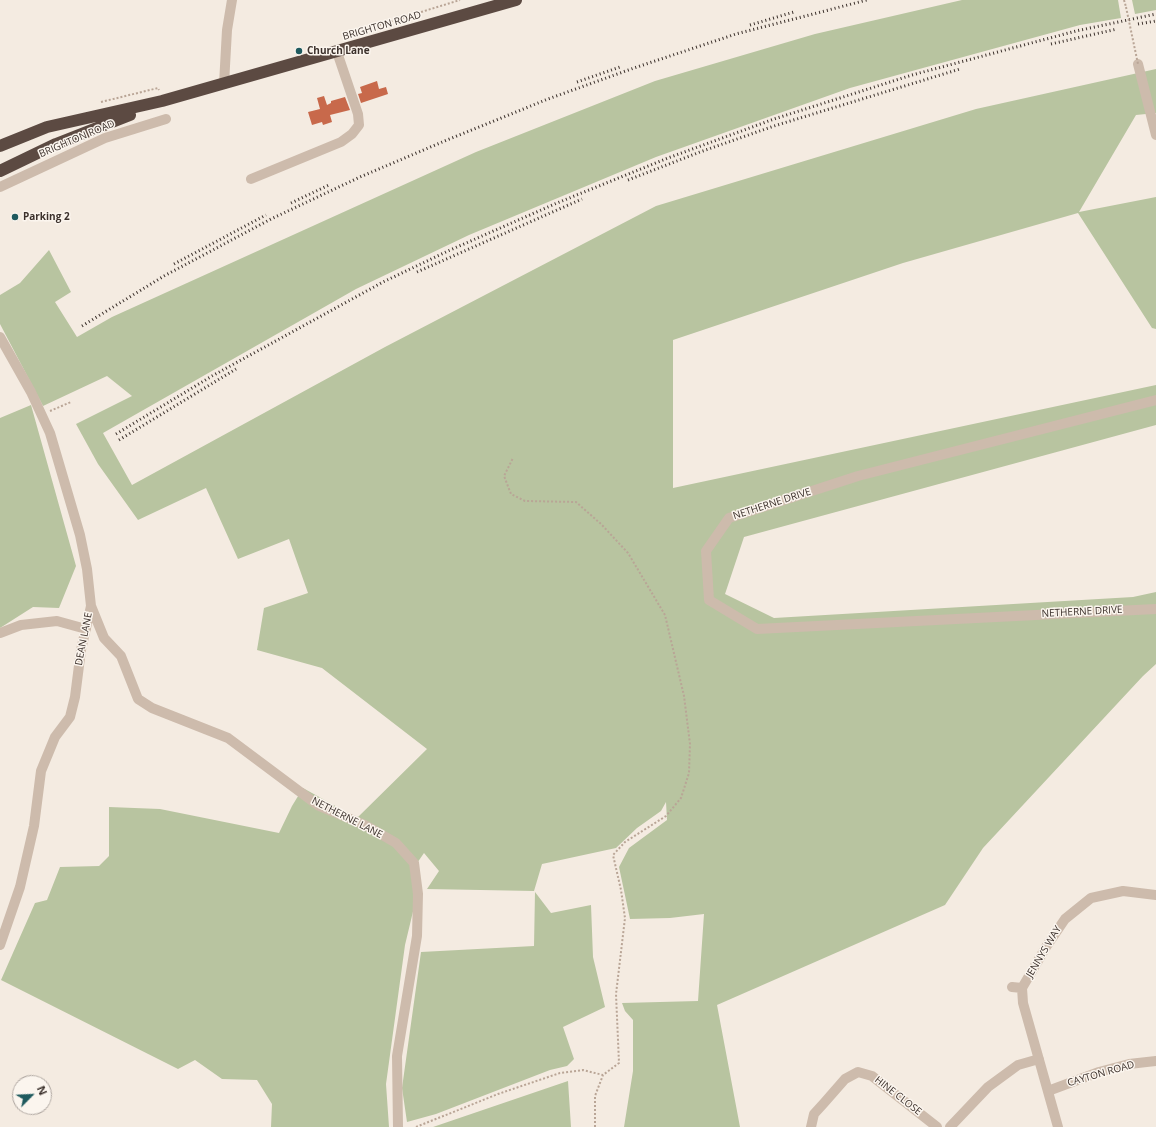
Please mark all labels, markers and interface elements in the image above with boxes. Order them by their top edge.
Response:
street label: BRIGHTON ROAD [341,9,423,43]
place label: Church Lane [307,45,370,57]
marker: Church Lane [294,46,304,56]
street label: BRIGHTON ROAD [37,118,117,160]
place label: Parking 2 [23,211,70,223]
marker: Parking 2 [10,212,20,222]
street label: NETHERNE DRIVE [732,486,812,522]
street label: NETHERNE DRIVE [1041,604,1123,620]
street label: DEAN LANE [73,611,95,667]
street label: NETHERNE LANE [310,795,384,841]
street label: JENNYS WAY [1024,924,1064,980]
street label: CAYTON ROAD [1066,1059,1136,1089]
street label: HINE CLOSE [872,1074,924,1118]
north arrow [12,1075,52,1115]
text: N [34,1083,51,1097]

